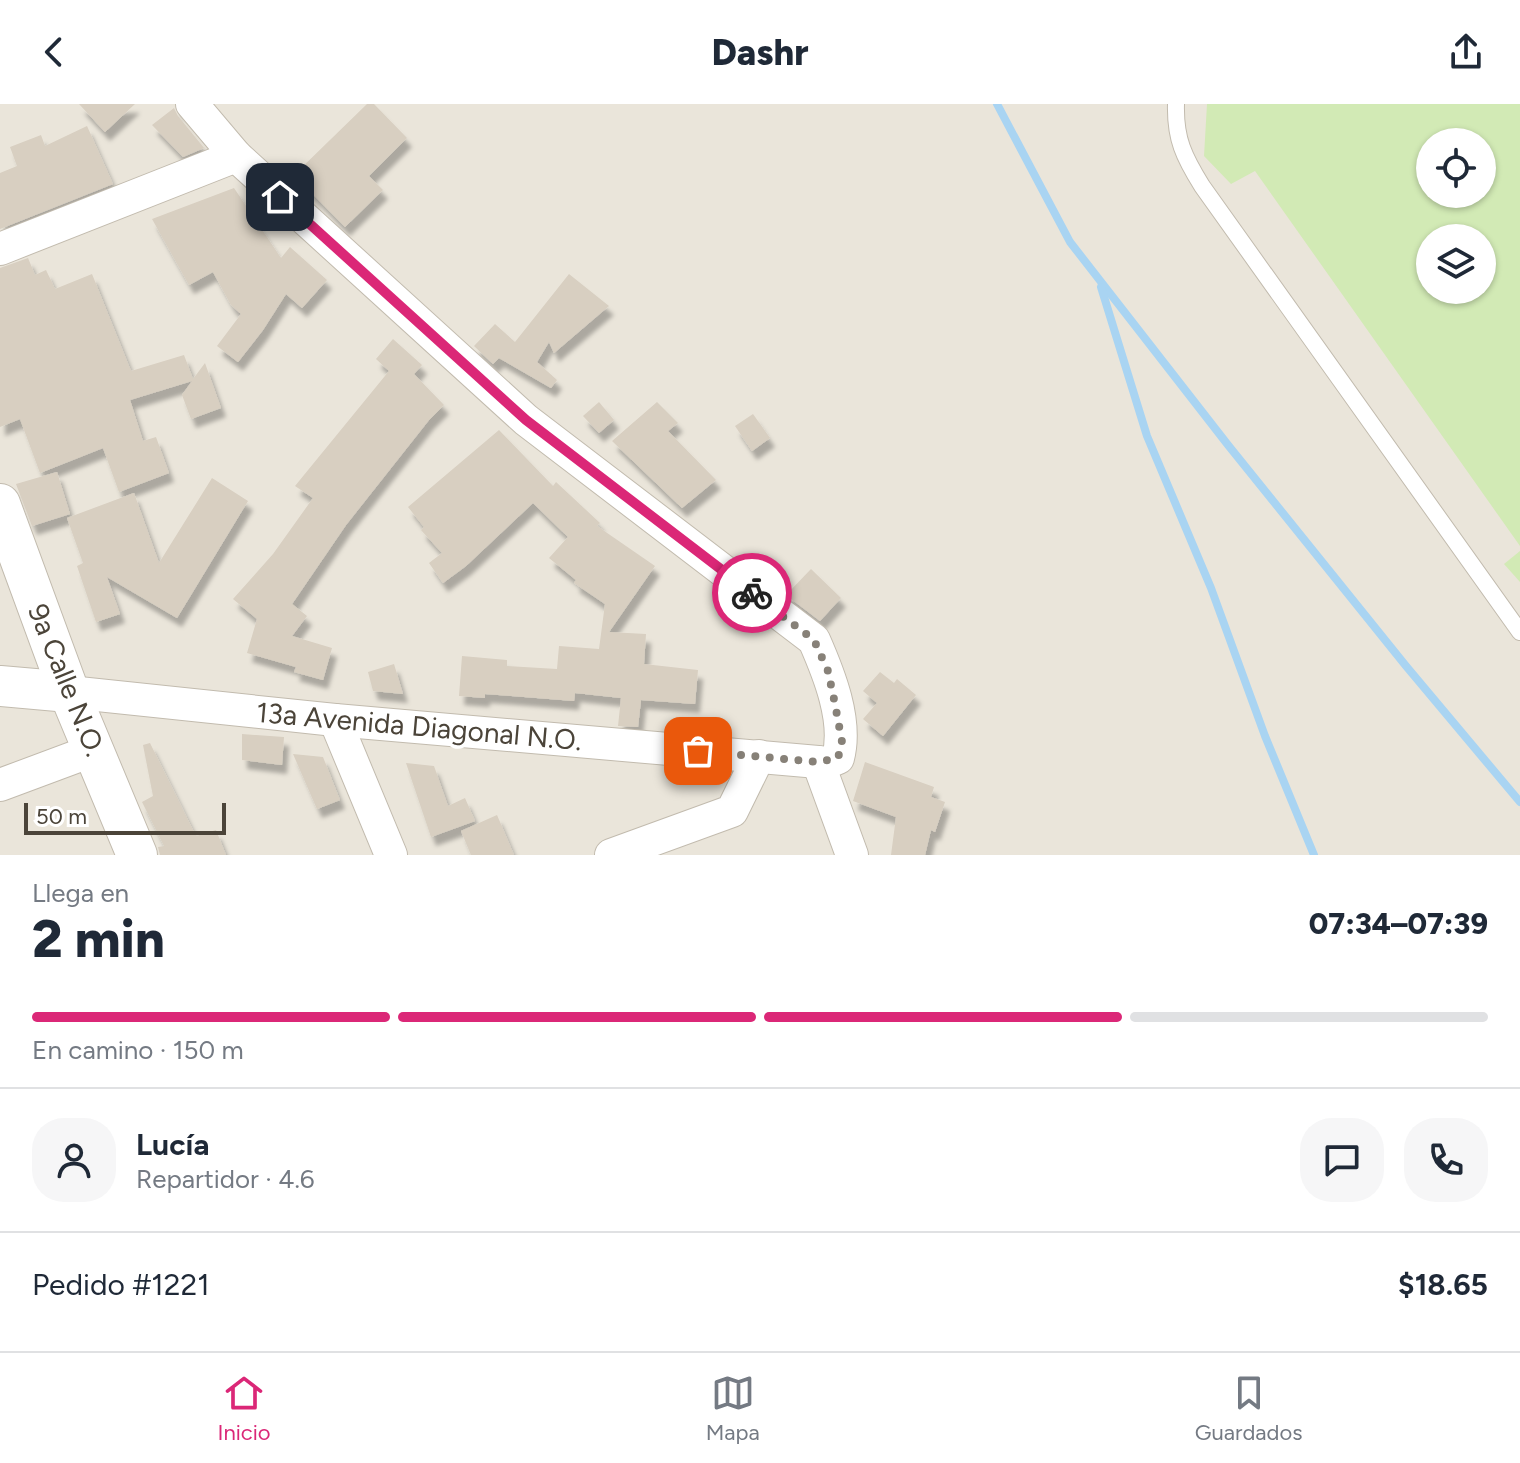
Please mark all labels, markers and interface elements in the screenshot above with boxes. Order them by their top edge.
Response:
icon: back [32,30,76,74]
icon: share [1444,30,1488,74]
text: Dashr [711,31,809,74]
map controls [1416,128,1496,304]
button: locate [1416,128,1496,208]
pin [246,163,314,231]
icon: home [258,175,302,219]
button: layers [1416,224,1496,304]
courier [712,553,792,633]
icon: bike [730,571,774,615]
street label: 9a Calle N.O. [21,599,113,761]
street label: 13a Avenida Diagonal N.O. [255,695,583,757]
pin [664,717,732,785]
icon: bag [676,729,720,773]
scale bar [24,799,226,835]
text: 50 m [36,803,87,830]
text: Llega en [32,877,129,909]
text: 07:34–07:39 [1309,905,1488,942]
text: 2 min [32,908,165,970]
text: En camino · 150 m [32,1034,244,1066]
button: person [32,1118,116,1202]
button: chat [1300,1118,1384,1202]
button: phone [1404,1118,1488,1202]
text: Lucía [136,1126,209,1163]
text: Repartidor · 4.6 [136,1163,315,1195]
text: Pedido #1221 [32,1266,210,1303]
text: $18.65 [1398,1266,1488,1303]
tab: Inicio [218,1371,271,1446]
tab: Mapa [706,1371,760,1446]
tab: Guardados [1195,1371,1302,1446]

